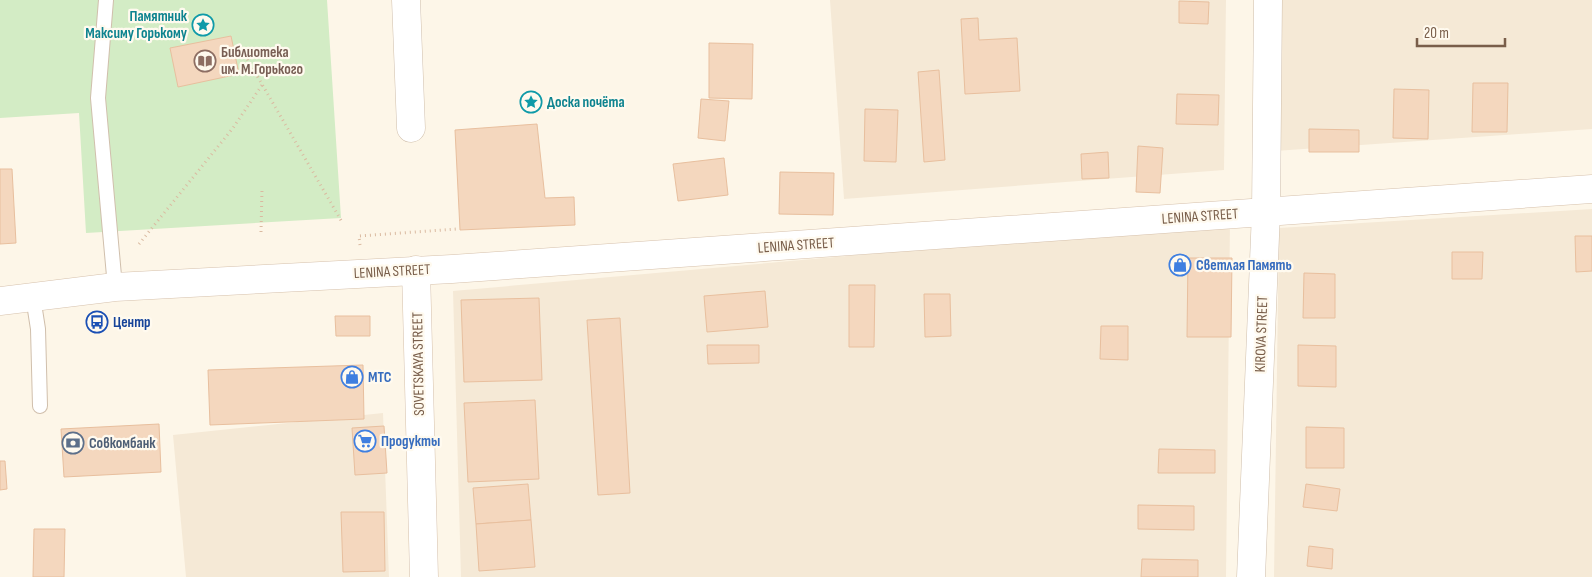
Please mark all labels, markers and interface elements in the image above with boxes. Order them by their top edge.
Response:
place label: Памятник Максиму Горькому [85,7,188,43]
place icon: Памятник Максиму Горькому [191,13,215,37]
scale bar [1417,15,1504,47]
text: 20 m [1424,24,1449,43]
place label: Библиотека им. М.Горького [221,43,303,79]
library icon: Библиотека им. М.Горького [193,49,217,73]
place icon: Доска почёта [519,90,543,114]
place label: Доска почёта [547,93,625,112]
street label: LENINA STREET [1161,204,1239,229]
street label: LENINA STREET [757,233,835,258]
shop icon: Светлая Память [1168,253,1192,277]
place label: Светлая Память [1196,256,1292,275]
street label: LENINA STREET [353,260,431,283]
street label: KIROVA STREET [1251,295,1272,373]
bus stop icon: Центр [85,310,109,334]
street label: SOVETSKAYA STREET [408,312,429,416]
place label: Центр [113,313,151,332]
shop icon: МТС [340,365,364,389]
place label: МТС [368,368,392,387]
supermarket icon: Продукты [353,429,377,453]
bank icon: Совкомбанк [61,431,85,455]
place label: Продукты [381,432,440,451]
place label: Совкомбанк [89,434,156,453]

